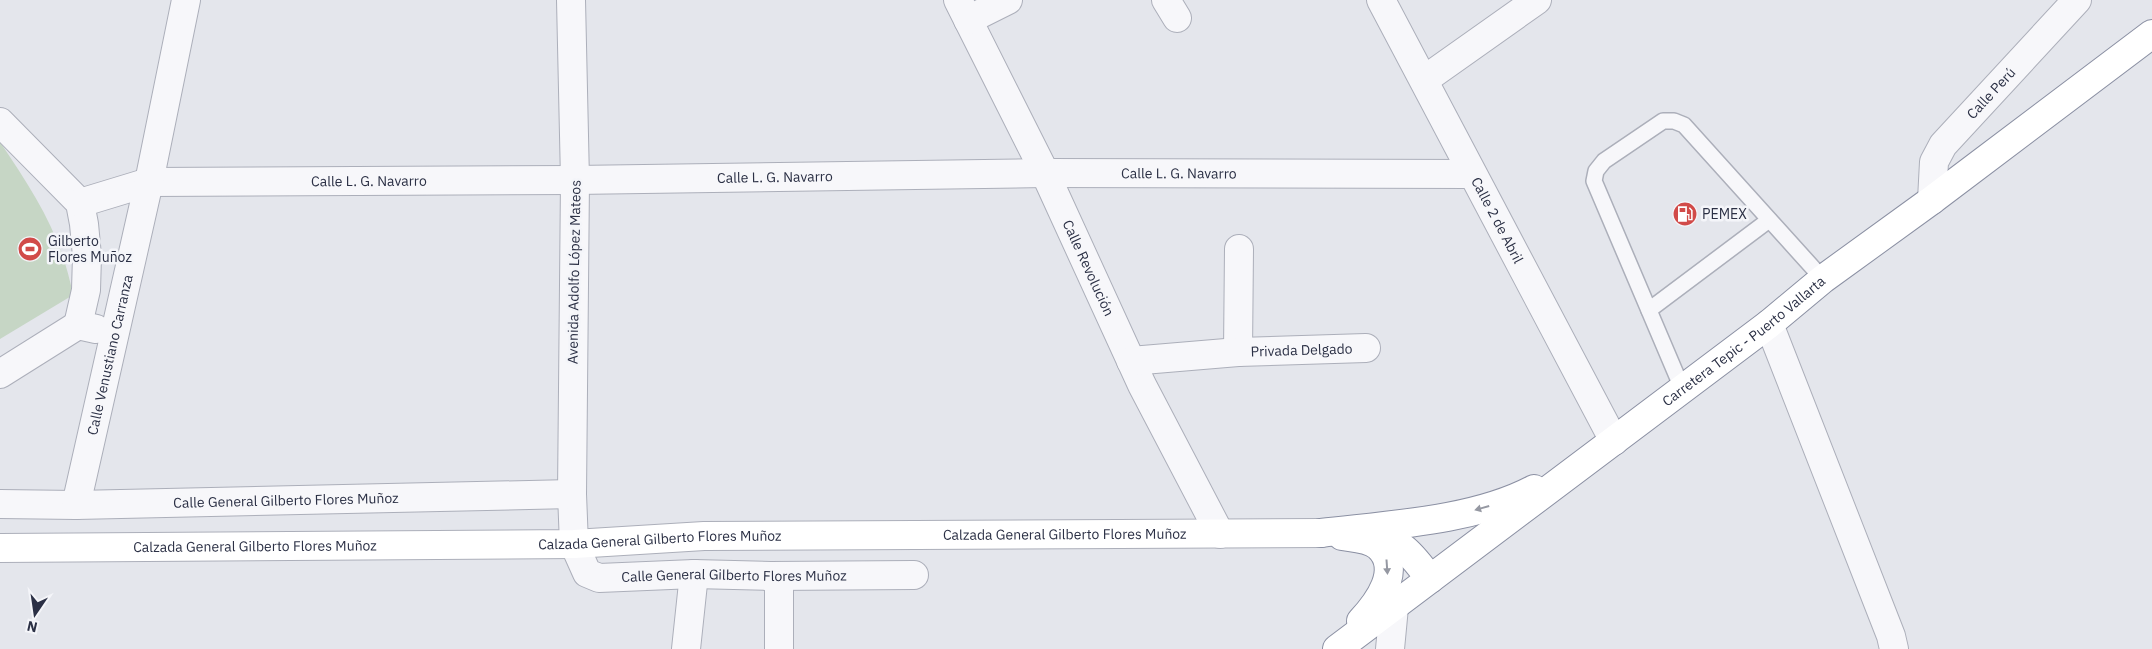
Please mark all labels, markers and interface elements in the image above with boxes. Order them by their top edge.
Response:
street label: Calle Perú [1963,64,2019,123]
street label: Calle L. G. Navarro [1121,164,1237,182]
street label: Calle L. G. Navarro [717,167,833,187]
street label: Calle L. G. Navarro [311,172,427,190]
street label: Calle 2 de Abril [1467,174,1528,267]
street label: Avenida Adolfo López Mateos [563,180,585,364]
fuel station icon: PEMEX [1672,201,1698,227]
place label: PEMEX [1702,205,1747,223]
street label: Calle Revolución [1059,217,1118,319]
place label: Gilberto Flores Muñoz [48,232,132,266]
sports icon: Gilberto Flores Muñoz [17,236,43,262]
street label: Calle Venustiano Carranza [83,272,137,437]
street label: Carretera Tepic - Puerto Vallarta [1659,272,1829,410]
street label: Privada Delgado [1250,339,1353,361]
street label: Calle General Gilberto Flores Muñoz [173,489,399,512]
one-way arrow [1475,504,1490,512]
street label: Calzada General Gilberto Flores Muñoz [943,525,1187,544]
street label: Calzada General Gilberto Flores Muñoz [538,527,782,553]
street label: Calzada General Gilberto Flores Muñoz [133,536,377,556]
one-way arrow [1384,560,1392,576]
street label: Calle General Gilberto Flores Muñoz [621,565,847,586]
north arrow [10,589,60,639]
text: N [25,617,39,637]

